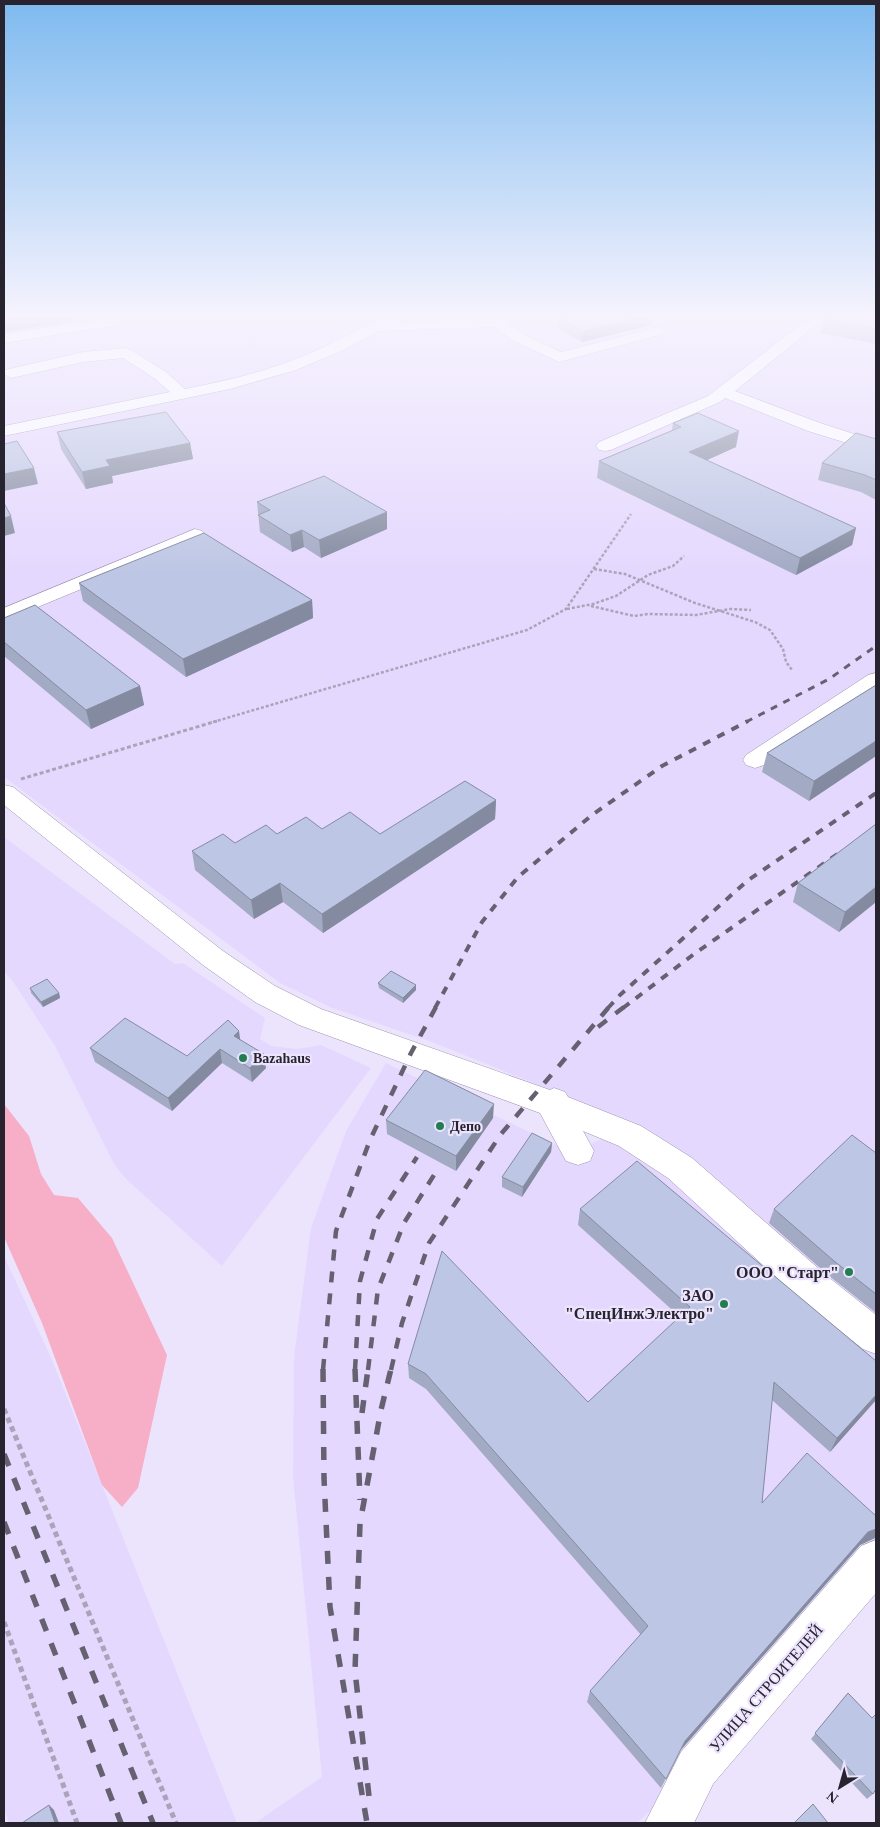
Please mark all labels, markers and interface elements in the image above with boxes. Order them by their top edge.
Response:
place label: Bazahaus [253,1051,311,1066]
marker: Bazahaus [237,1052,249,1064]
place label: Депо [450,1119,481,1134]
marker: Депо [434,1120,446,1132]
place label: ООО "Старт" [736,1264,839,1282]
marker: ООО "Старт" [843,1266,855,1278]
place label: ЗАО "СпецИнжЭлектро" [565,1287,714,1323]
marker: ЗАО "СпецИнжЭлектро" [718,1298,730,1310]
street label: УЛИЦА СТРОИТЕЛЕЙ [705,1620,827,1756]
north arrow [815,1762,865,1812]
text: N [824,1788,841,1806]

